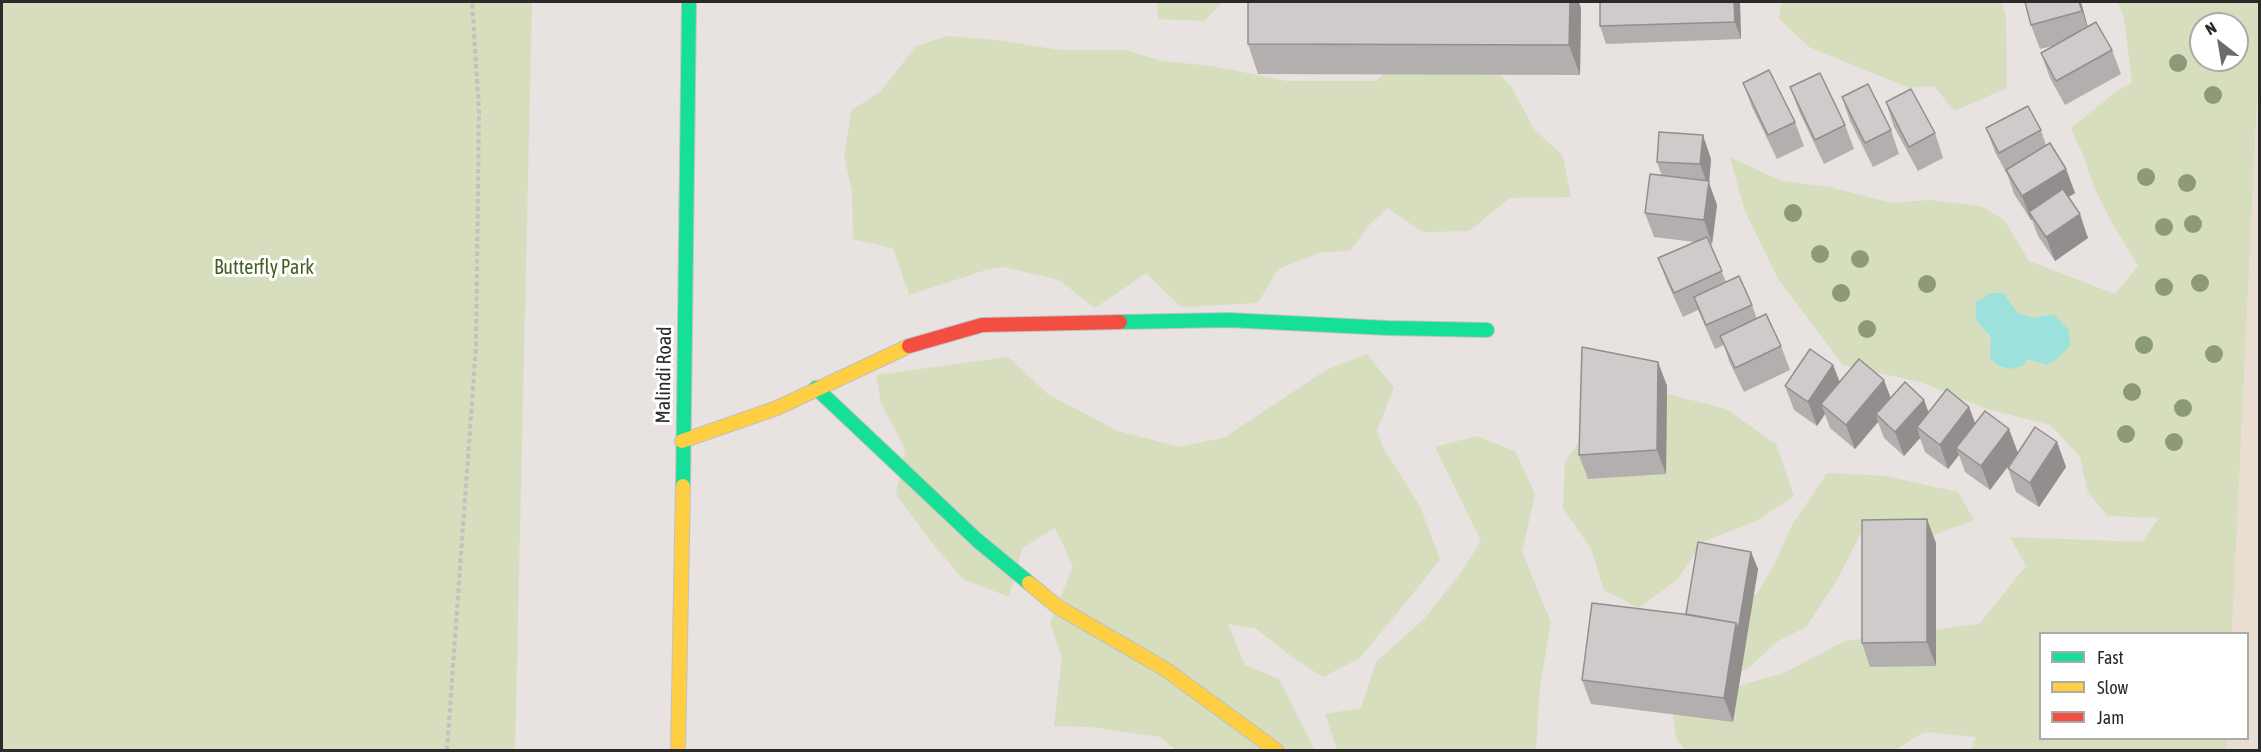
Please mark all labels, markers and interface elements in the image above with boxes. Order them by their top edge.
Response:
north arrow [2189,12,2249,72]
text: N [2202,18,2219,38]
park label: Butterfly Park [214,256,314,280]
street label: Malindi Road [651,326,677,424]
legend [2039,632,2249,740]
text: Fast [2097,647,2124,668]
text: Slow [2097,677,2128,698]
text: Jam [2097,707,2124,728]

